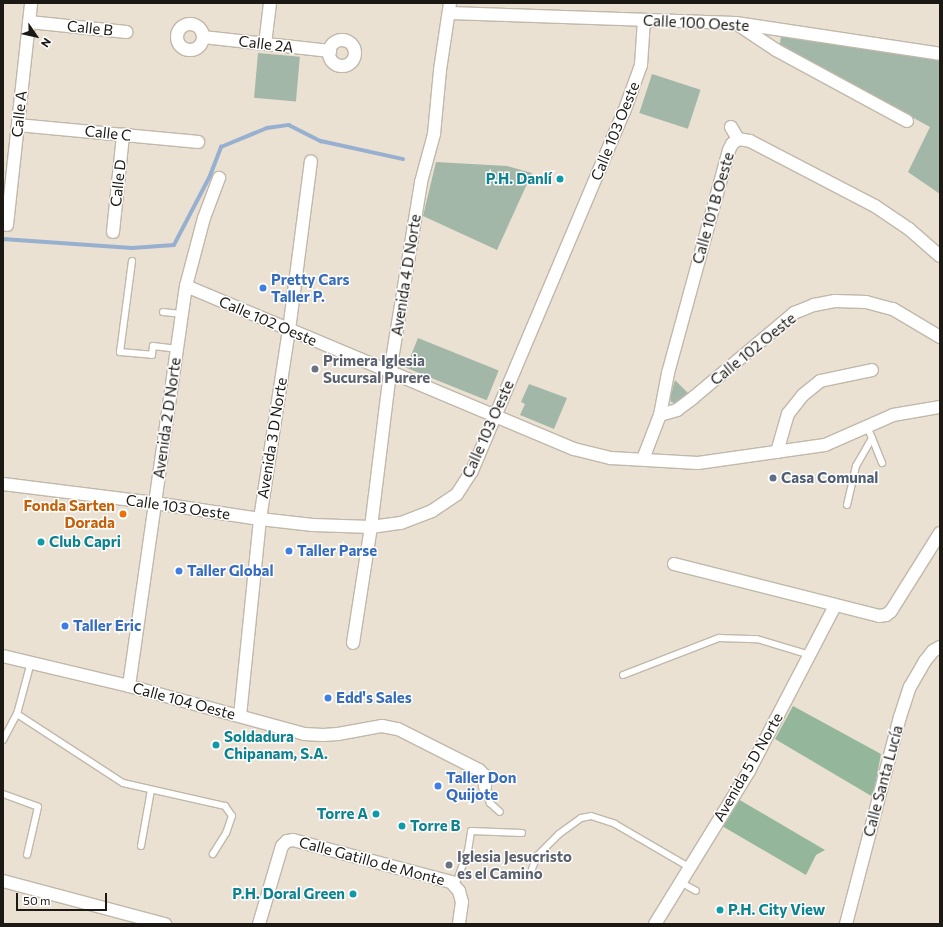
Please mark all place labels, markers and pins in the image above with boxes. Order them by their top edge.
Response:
place label: P.H. Danlí [486,170,552,188]
marker: P.H. Danlí [555,174,565,184]
place label: Pretty Cars Taller P. [271,270,349,305]
marker: Pretty Cars Taller P. [258,283,268,293]
place label: Primera Iglesia Sucursal Purere [323,351,430,386]
marker: Primera Iglesia Sucursal Purere [310,364,320,374]
place label: Casa Comunal [781,469,878,487]
marker: Casa Comunal [768,473,778,483]
place label: Fonda Sarten Dorada [23,496,115,531]
marker: Fonda Sarten Dorada [118,509,128,519]
place label: Club Capri [49,533,121,551]
marker: Club Capri [36,537,46,547]
place label: Taller Parse [297,542,377,560]
marker: Taller Parse [284,546,294,556]
place label: Taller Global [187,562,274,580]
marker: Taller Global [174,566,184,576]
place label: Taller Eric [73,617,141,635]
marker: Taller Eric [60,621,70,631]
place label: Edd's Sales [336,689,412,707]
marker: Edd's Sales [323,693,333,703]
place label: Soldadura Chipanam, S.A. [224,727,328,762]
marker: Soldadura Chipanam, S.A. [211,740,221,750]
place label: Taller Don Quijote [446,768,516,803]
marker: Taller Don Quijote [433,781,443,791]
place label: Torre A [317,805,368,823]
marker: Torre A [371,809,381,819]
place label: Torre B [410,817,460,835]
marker: Torre B [397,821,407,831]
place label: Iglesia Jesucristo es el Camino [457,847,572,882]
marker: Iglesia Jesucristo es el Camino [444,860,454,870]
place label: P.H. Doral Green [232,885,345,903]
marker: P.H. Doral Green [348,889,358,899]
place label: P.H. City View [728,901,825,919]
marker: P.H. City View [715,905,725,915]

